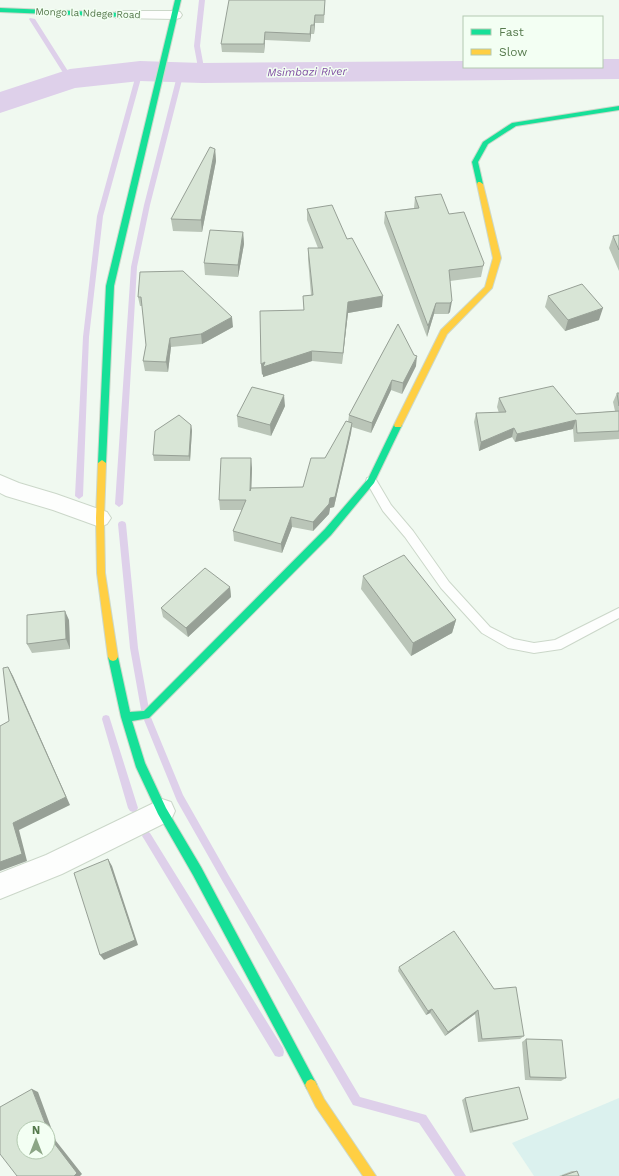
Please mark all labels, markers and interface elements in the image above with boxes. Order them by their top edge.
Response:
street label: Mongo la Ndege Road [35,6,141,20]
legend [463,16,603,68]
text: Fast [499,25,524,39]
text: Slow [499,45,527,59]
water label: Msimbazi River [267,65,348,79]
north arrow [16,1120,56,1160]
text: N [32,1124,40,1137]

